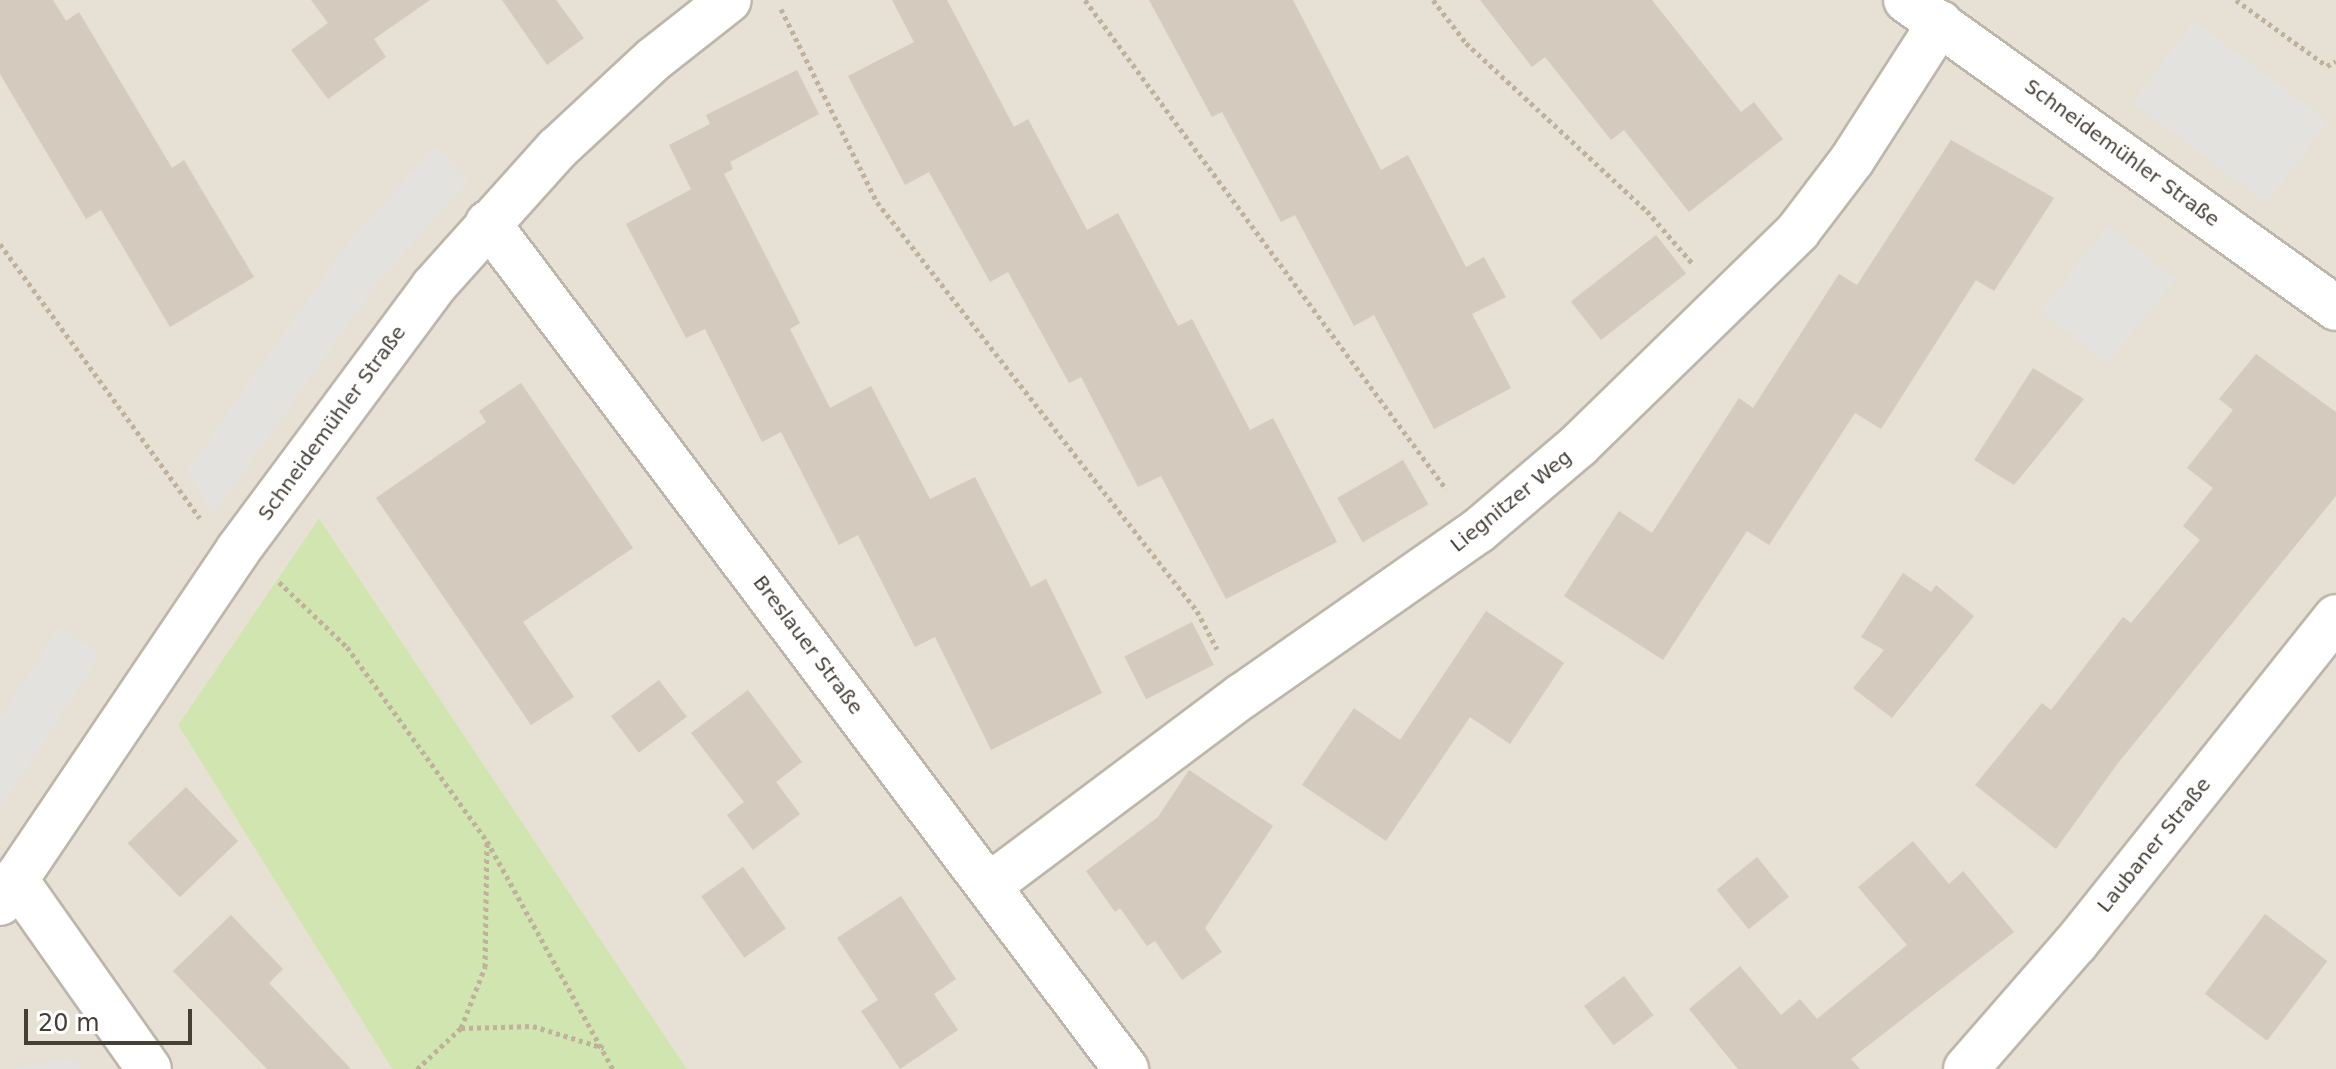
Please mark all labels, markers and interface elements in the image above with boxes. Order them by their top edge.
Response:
street label: Schneidemühler Straße [2020,74,2224,232]
street label: Schneidemühler Straße [253,321,411,525]
street label: Liegnitzer Weg [1446,445,1576,557]
street label: Breslauer Straße [748,571,868,719]
street label: Laubaner Straße [2092,773,2216,917]
scale bar [28,993,196,1043]
text: 20 m [38,1009,100,1037]

